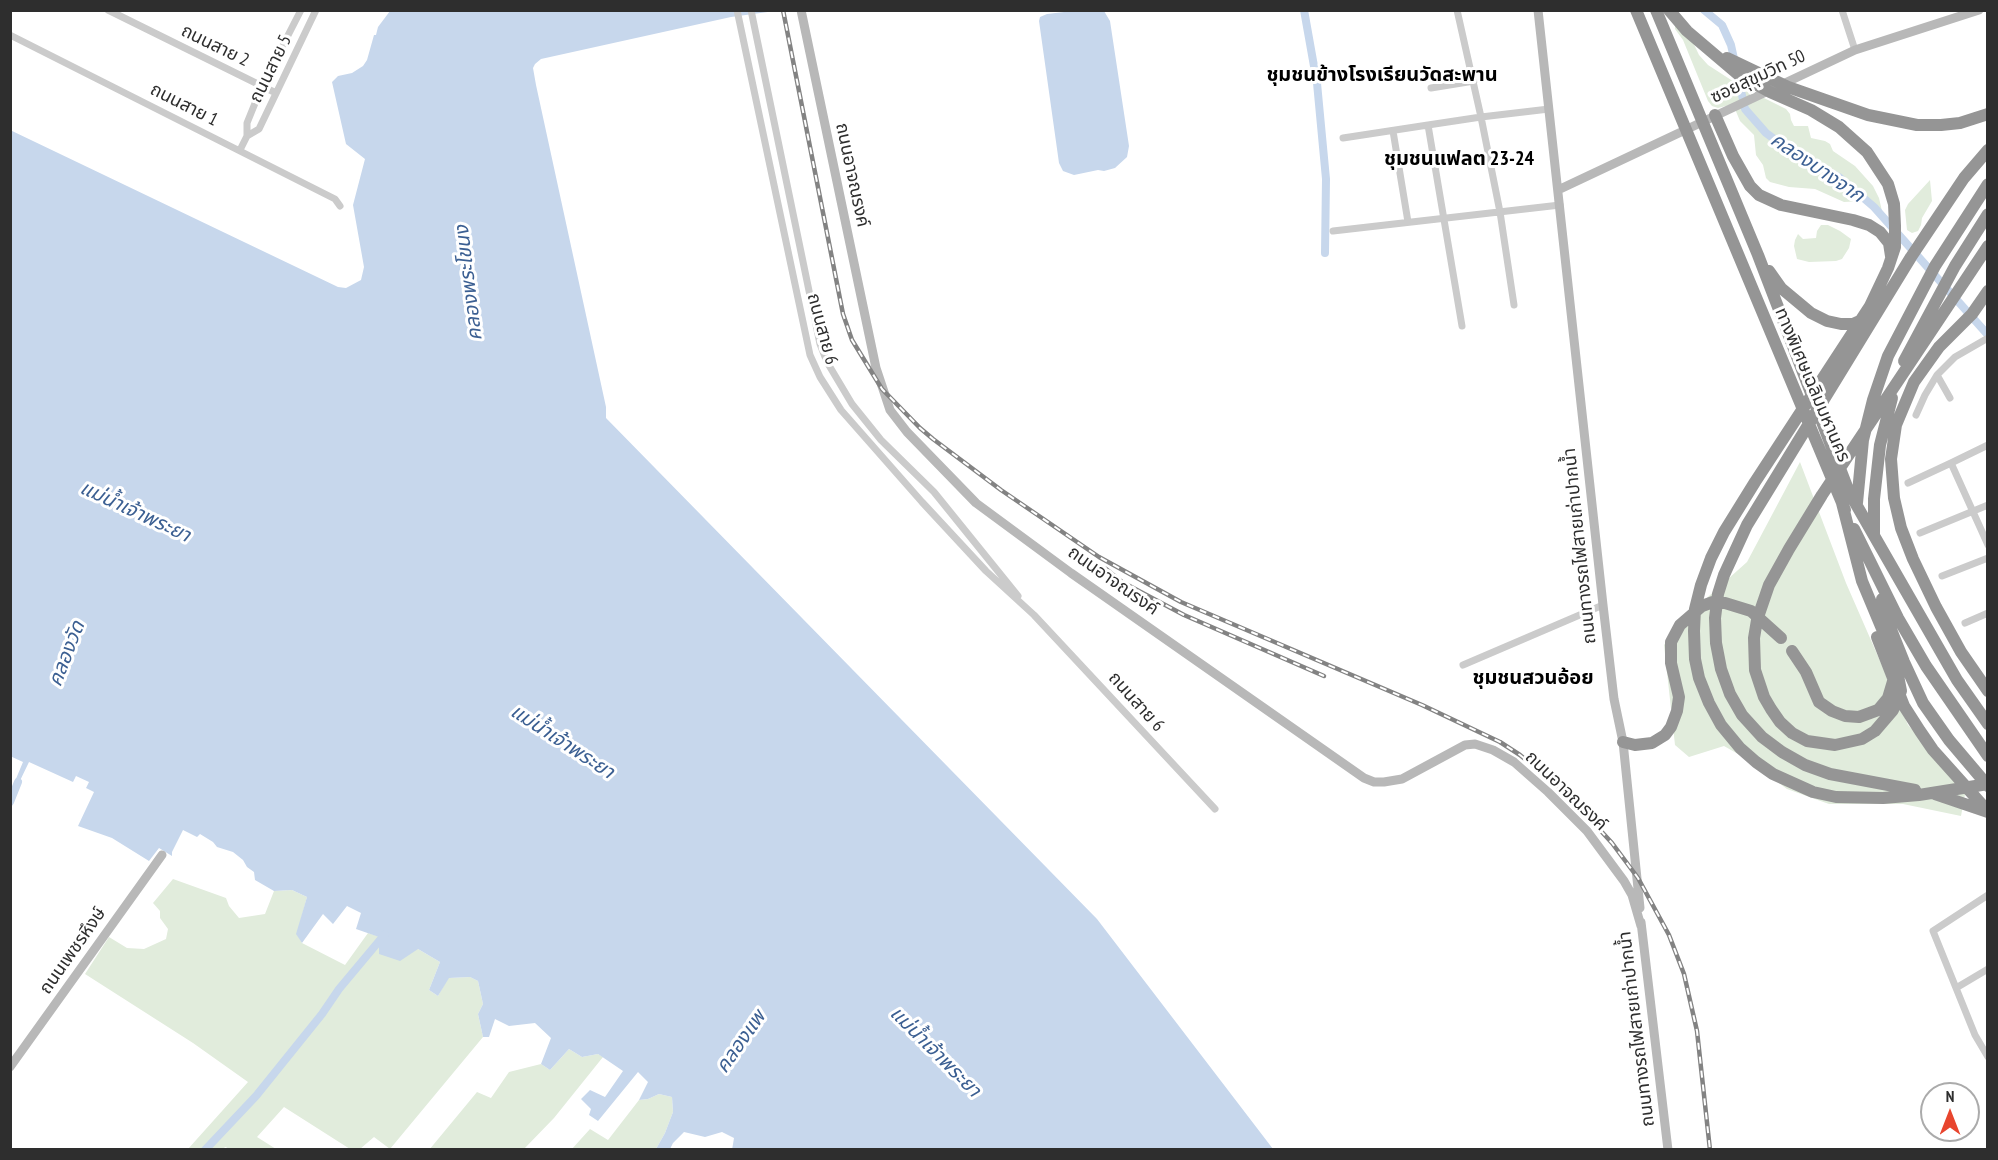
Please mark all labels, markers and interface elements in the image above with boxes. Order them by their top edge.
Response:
street label: ถนนสาย 2 [177,20,253,72]
street label: ถนนสาย 5 [245,31,297,107]
street label: ซอยสุขุมวิท 50 [1707,46,1809,108]
district label: ชุมชนข้างโรงเรียนวัดสะพาน [1266,63,1498,87]
street label: ถนนสาย 1 [147,79,221,131]
street label: ถนนอาจณรงค์ [830,121,874,229]
water label: คลองบางจาก [1766,128,1868,208]
district label: ชุมชนแฟลต 23-24 [1384,147,1534,171]
water label: คลองพระโขนง [450,224,488,342]
street label: ถนนสาย 6 [802,291,842,367]
street label: ทางพิเศษเฉลิมมหานคร [1770,305,1854,465]
street label: ถนนทางรถไฟสายเก่าปากน้ำ [1559,447,1601,645]
water label: แม่น้ำเจ้าพระยา [76,476,194,548]
street label: ถนนอาจณรงค์ [1063,542,1163,620]
water label: คลองวัด [44,618,90,690]
district label: ชุมชนสวนอ้อย [1472,666,1594,690]
street label: ถนนสาย 6 [1104,668,1168,736]
water label: แม่น้ำเจ้าพระยา [506,700,618,784]
street label: ถนนอาจณรงค์ [1520,746,1612,836]
street label: ถนนเพชรหึงษ์ [35,904,111,998]
street label: ถนนทางรถไฟสายเก่าปากน้ำ [1614,930,1660,1128]
water label: แม่น้ำเจ้าพระยา [885,1002,985,1102]
water label: คลองแพ [711,1006,771,1078]
north arrow [1920,1082,1980,1142]
text: N [1946,1086,1954,1106]

